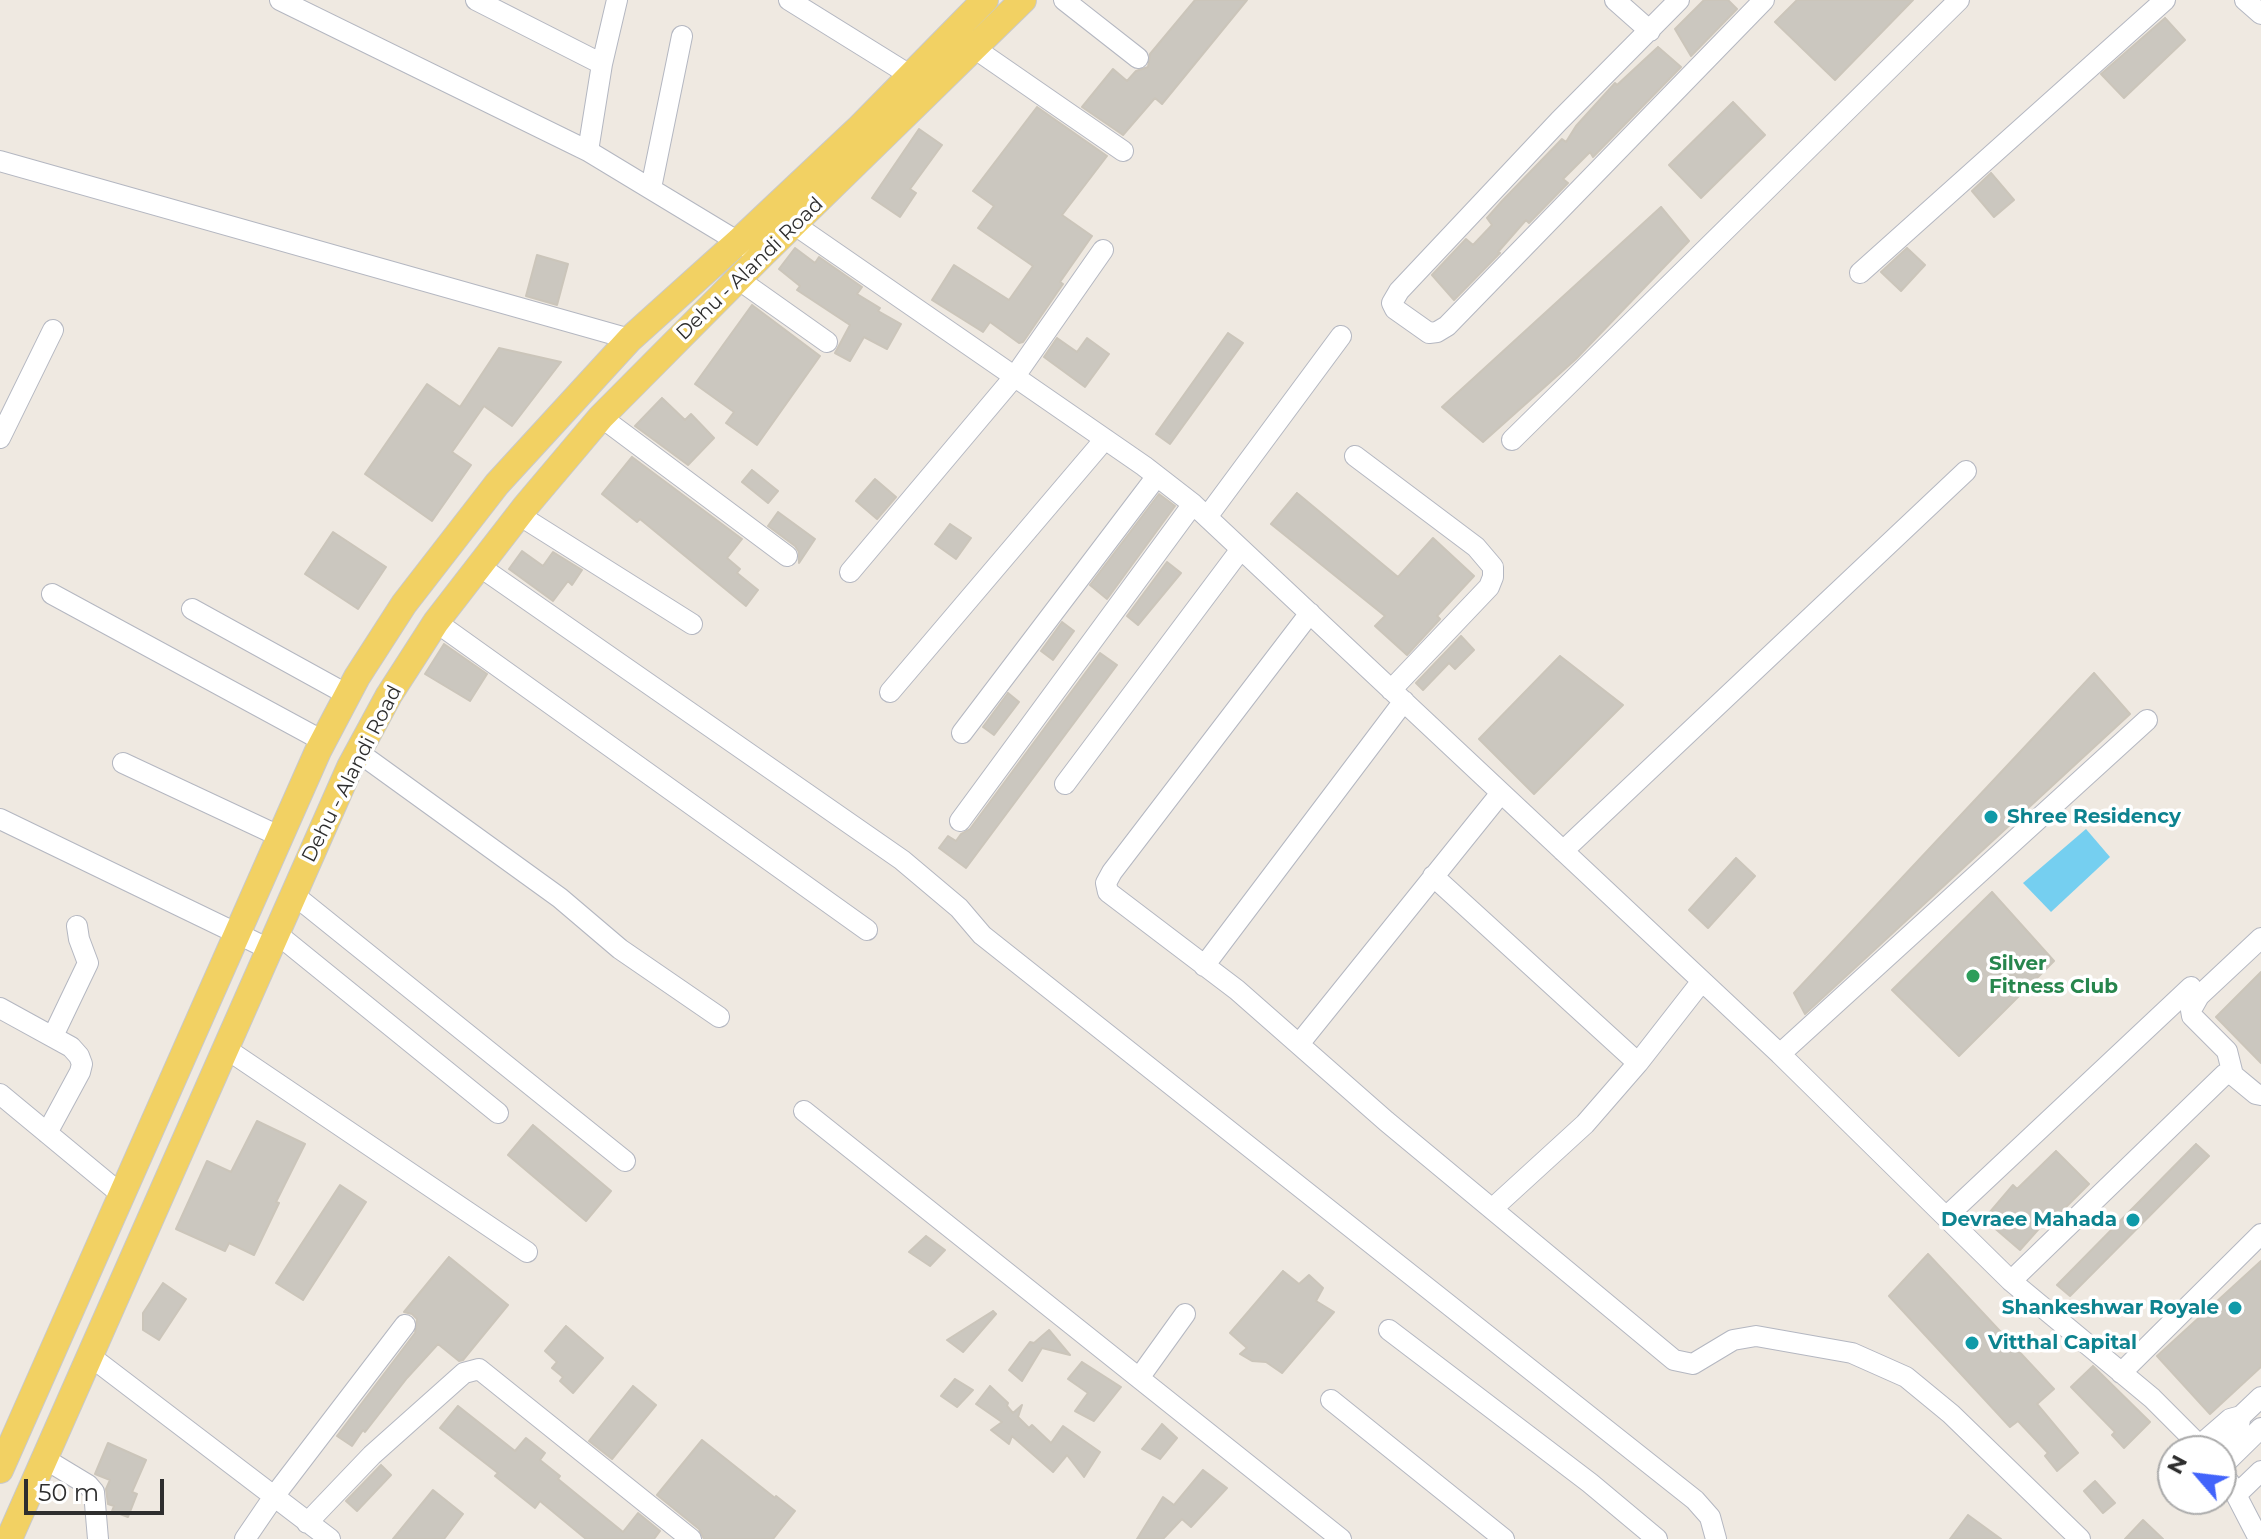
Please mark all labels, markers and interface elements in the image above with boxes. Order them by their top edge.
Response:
street label: Dehu - Alandi Road [671,193,829,345]
street label: Dehu - Alandi Road [297,682,407,866]
place label: Shree Residency [2007,805,2181,829]
marker: Shree Residency [1982,808,2000,826]
place label: Silver Fitness Club [1989,952,2118,999]
marker: Silver Fitness Club [1964,967,1982,985]
place label: Devraee Mahada [1941,1208,2117,1232]
marker: Devraee Mahada [2124,1211,2142,1229]
place label: Shankeshwar Royale [2002,1296,2219,1320]
marker: Shankeshwar Royale [2226,1299,2244,1317]
place label: Vitthal Capital [1988,1331,2137,1355]
marker: Vitthal Capital [1963,1334,1981,1352]
north arrow [2157,1435,2237,1515]
text: N [2161,1450,2193,1479]
scale bar [28,1463,168,1513]
text: 50 m [38,1478,99,1507]

